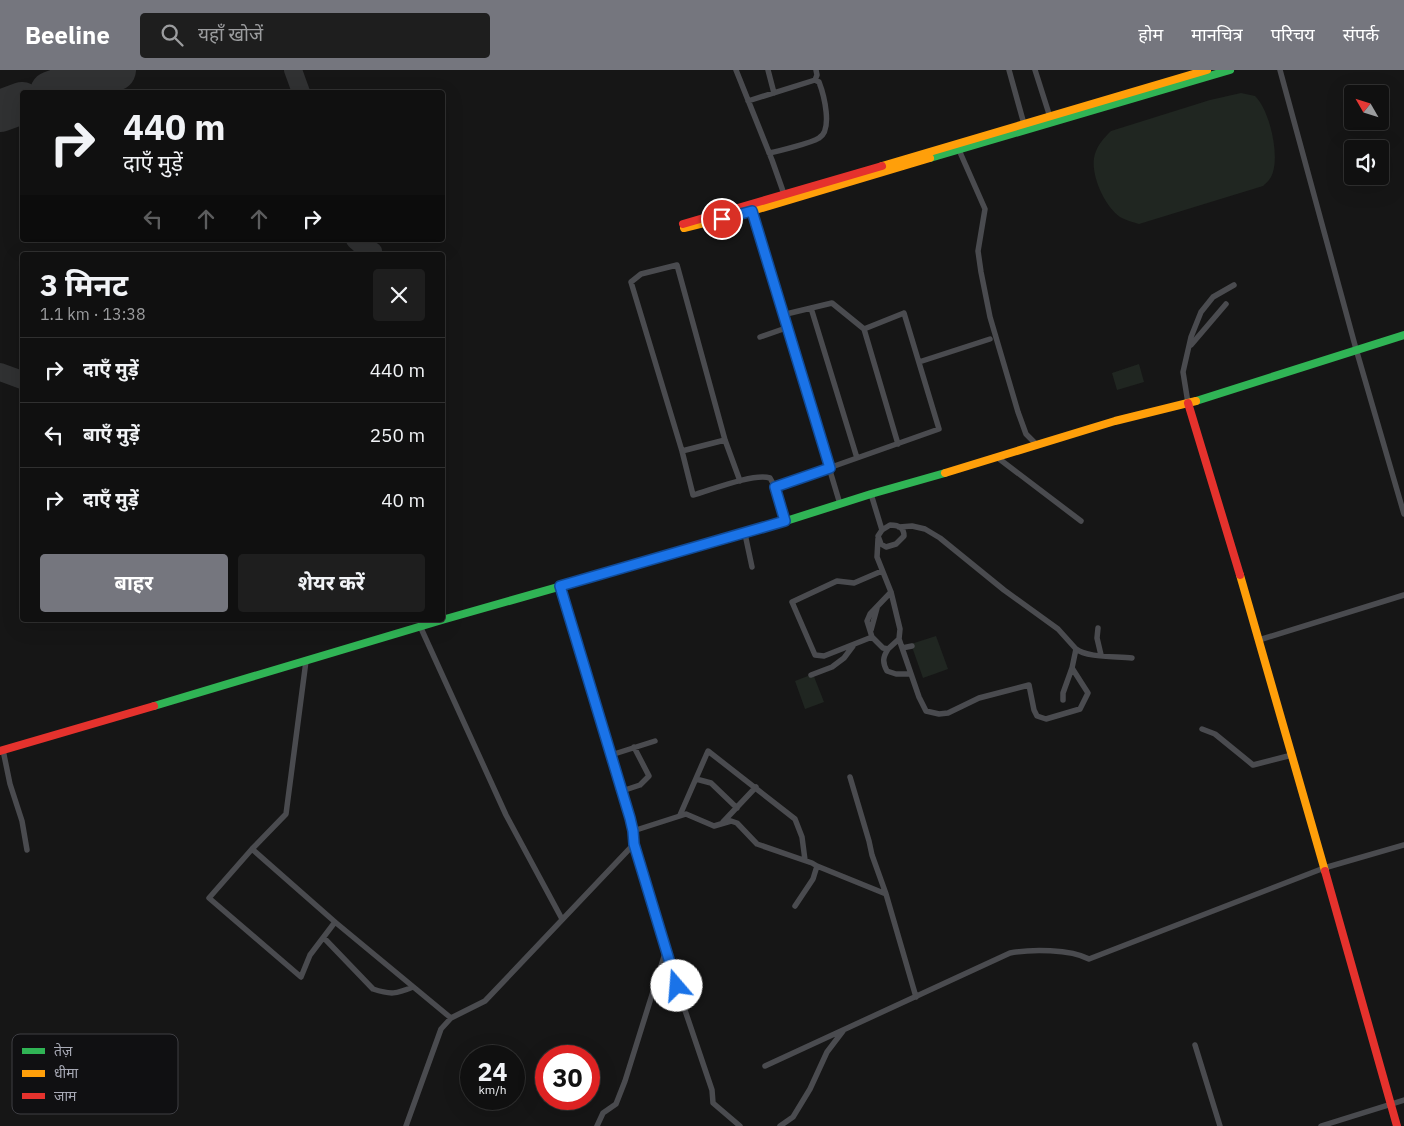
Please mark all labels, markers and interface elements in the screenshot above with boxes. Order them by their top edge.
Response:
search box [140,13,490,58]
text: Beeline [25,19,110,51]
icon: search [158,21,186,49]
text: यहाँ खोजें [198,22,263,46]
text: होम [1138,23,1163,46]
text: मानचित्र [1191,23,1243,46]
text: परिचय [1271,23,1315,46]
text: संपर्क [1343,23,1379,46]
north arrow [1344,85,1389,130]
map controls [1344,85,1389,185]
text: 440 m [123,104,226,150]
icon: right [40,110,105,175]
button: sound [1344,140,1389,185]
text: दाएँ मुड़ें [123,148,183,177]
pin [701,198,743,240]
icon: left [139,205,167,233]
icon: ahead [192,205,220,233]
icon: ahead [245,205,273,233]
icon: right [298,205,326,233]
icon: arrive [708,205,736,233]
text: 3 मिनट [40,265,128,304]
button: close [373,269,425,321]
text: 1.1 km · 13:38 [40,304,146,324]
icon: right [40,356,68,384]
text: दाएँ मुड़ें [83,357,139,381]
text: 440 m [370,358,425,382]
icon: left [40,421,68,449]
text: बाएँ मुड़ें [83,422,140,446]
text: 250 m [370,423,425,447]
icon: right [40,486,68,514]
text: दाएँ मुड़ें [83,487,139,511]
text: 40 m [381,488,425,512]
button: बाहर [40,554,228,612]
button: शेयर करें [238,554,425,612]
position arrow [650,959,702,1011]
legend [12,1034,178,1114]
text: तेज़ [54,1042,73,1060]
speed limit sign: 30 [535,1045,600,1110]
text: 24 [477,1055,508,1088]
text: धीमा [54,1064,79,1082]
text: km/h [478,1082,507,1097]
text: जाम [54,1087,77,1105]

